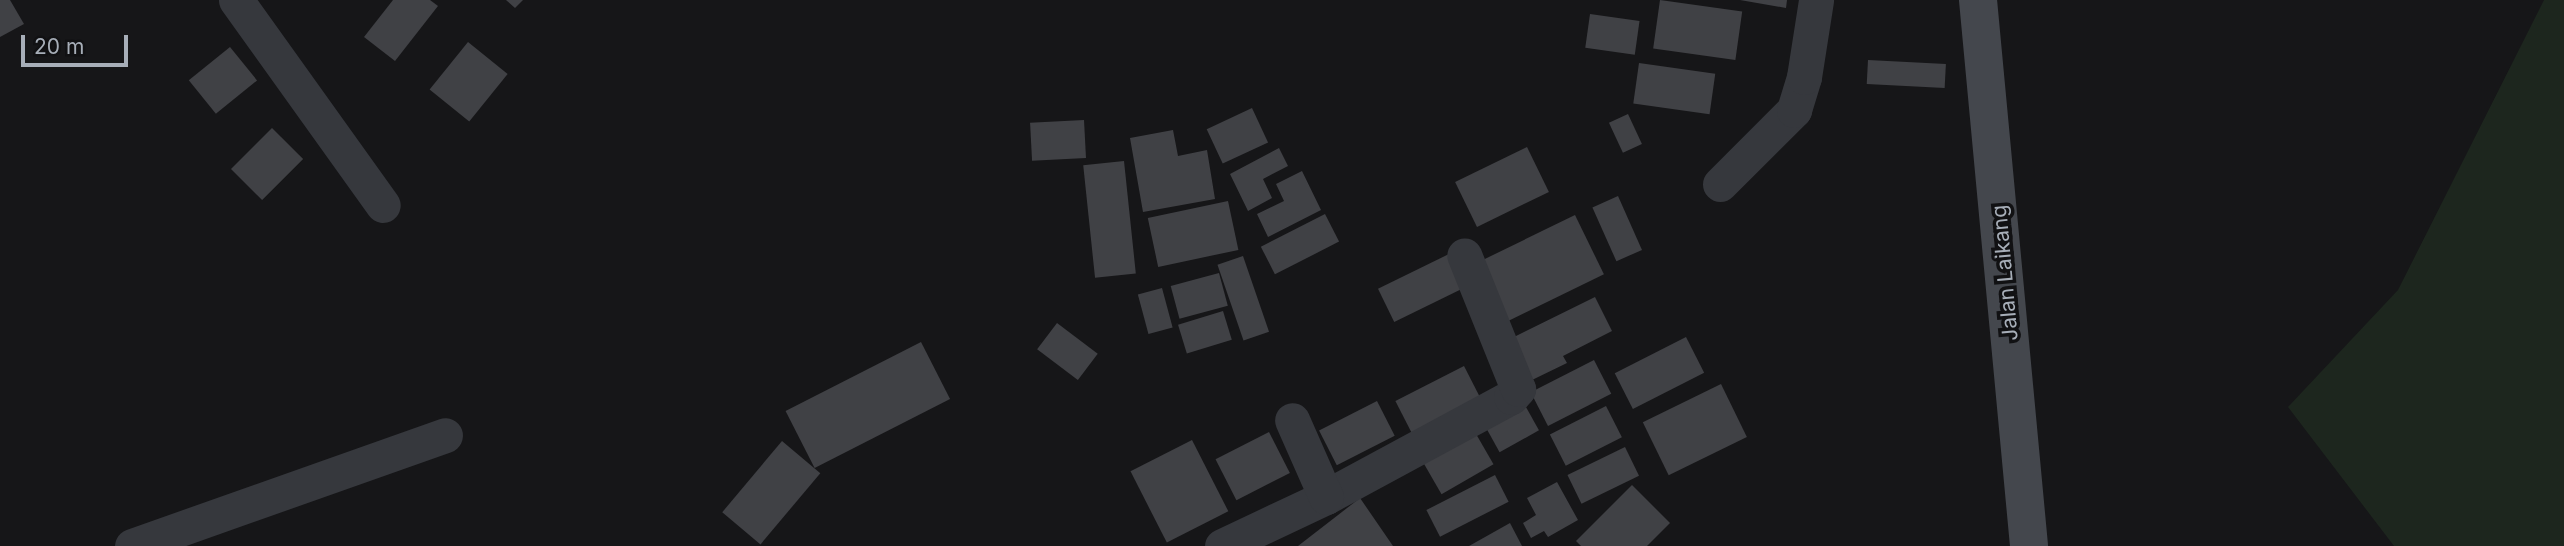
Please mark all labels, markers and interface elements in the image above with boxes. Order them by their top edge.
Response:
scale bar [24,21,131,65]
text: 20 m [34,34,84,59]
street label: Jalan Laikang [1987,204,2023,342]

